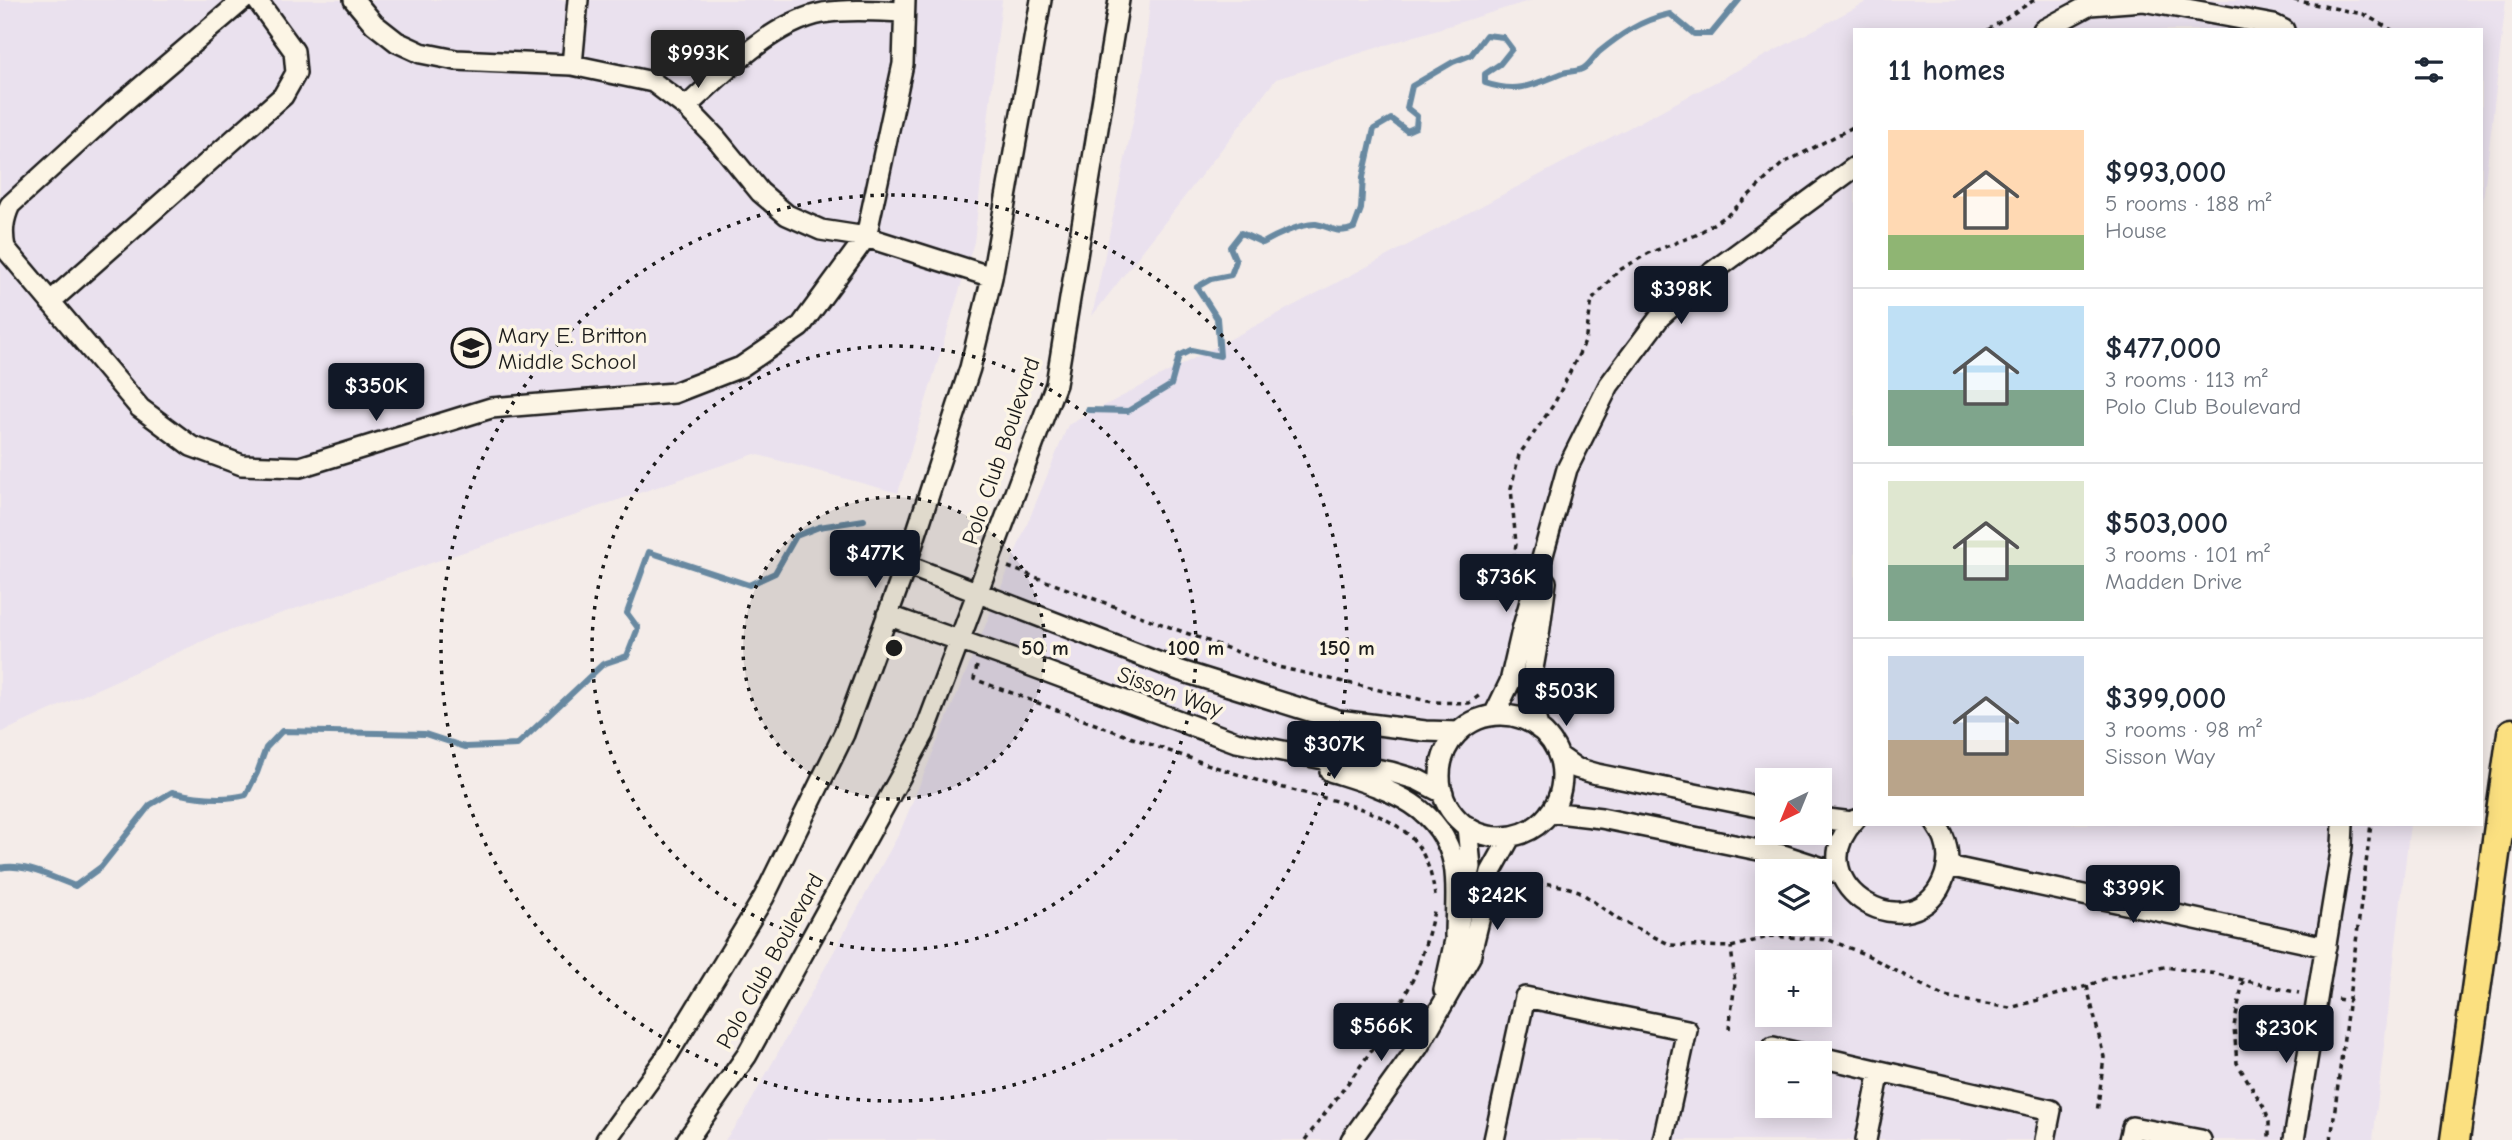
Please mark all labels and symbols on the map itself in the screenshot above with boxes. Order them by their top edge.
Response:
pin: $993K [649,31,747,90]
pin: $398K [1632,266,1730,326]
place label: Mary E. Britton Middle School [498,322,647,375]
school or university icon: Mary E. Britton Middle School [450,327,492,369]
street label: Polo Club Boulevard [956,354,1046,548]
pin: $350K [327,364,425,423]
pin: $477K [826,530,924,590]
pin: $736K [1457,554,1555,614]
centre of rings [882,636,906,660]
text: 50 m [1021,636,1069,660]
text: 100 m [1168,636,1224,660]
text: 150 m [1319,636,1375,660]
street label: Sisson Way [1114,660,1227,724]
pin: $503K [1517,668,1615,728]
pin: $307K [1285,722,1383,781]
north arrow [1755,768,1832,845]
pin: $399K [2084,866,2182,925]
street label: Polo Club Boulevard [711,869,829,1053]
pin: $242K [1448,872,1546,932]
pin: $566K [1332,1004,1430,1063]
pin: $230K [2237,1006,2335,1065]

